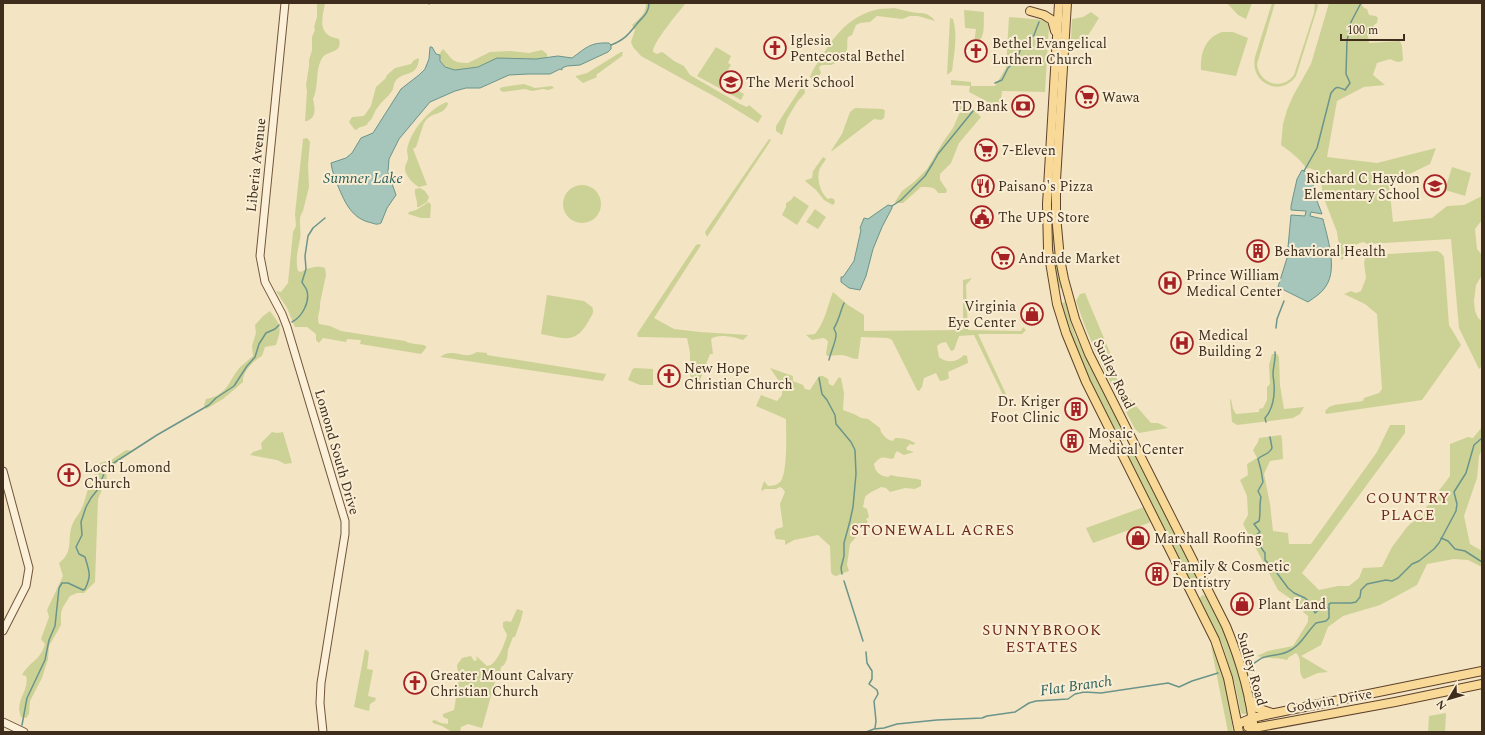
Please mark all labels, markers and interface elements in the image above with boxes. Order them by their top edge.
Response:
scale bar [1341,16,1404,42]
text: 100 m [1347,21,1378,40]
place label: Iglesia Pentecostal Bethel [790,30,905,67]
place label: Bethel Evangelical Luthern Church [992,33,1107,70]
church icon: Iglesia Pentecostal Bethel [762,35,788,61]
church icon: Bethel Evangelical Luthern Church [963,38,989,64]
school or university icon: The Merit School [718,69,744,95]
place label: The Merit School [746,72,854,93]
supermarket icon: Wawa [1074,84,1100,110]
place label: Wawa [1102,87,1140,108]
bank icon: TD Bank [1010,93,1036,119]
place label: TD Bank [952,96,1008,117]
street label: Liberia Avenue [241,117,271,213]
supermarket icon: 7-Eleven [973,137,999,163]
place label: 7-Eleven [1002,140,1056,161]
water label: Sumner Lake [323,167,403,190]
place label: Richard C Haydon Elementary School [1304,168,1420,205]
restaurant icon: Paisano's Pizza [970,173,996,199]
school or university icon: Richard C Haydon Elementary School [1422,173,1448,199]
place label: Paisano's Pizza [998,176,1093,197]
public building icon: The UPS Store [969,204,995,230]
place label: The UPS Store [998,207,1090,228]
building icon: Behavioral Health [1245,238,1271,264]
place label: Behavioral Health [1274,241,1386,262]
supermarket icon: Andrade Market [990,245,1016,271]
place label: Andrade Market [1018,248,1120,269]
place label: Prince William Medical Center [1186,265,1282,302]
hospital icon: Prince William Medical Center [1157,270,1183,296]
place label: Virginia Eye Center [947,296,1016,333]
shop icon: Virginia Eye Center [1019,301,1045,327]
place label: Medical Building 2 [1198,325,1262,362]
hospital icon: Medical Building 2 [1169,330,1195,356]
street label: Sudley Road [1088,335,1140,413]
place label: New Hope Christian Church [684,358,793,395]
church icon: New Hope Christian Church [656,363,682,389]
street label: Lomond South Drive [309,387,365,517]
place label: Dr. Kriger Foot Clinic [990,391,1060,428]
building icon: Dr. Kriger Foot Clinic [1063,396,1089,422]
place label: Mosaic Medical Center [1088,423,1184,460]
building icon: Mosaic Medical Center [1059,428,1085,454]
place label: Loch Lomond Church [84,457,171,494]
church icon: Loch Lomond Church [56,462,82,488]
district label: COUNTRY PLACE [1366,487,1450,527]
district label: STONEWALL ACRES [851,519,1015,542]
shop icon: Marshall Roofing [1125,525,1151,551]
place label: Marshall Roofing [1154,528,1262,549]
place label: Family & Cosmetic Dentistry [1172,556,1290,593]
building icon: Family & Cosmetic Dentistry [1144,561,1170,587]
shop icon: Plant Land [1229,591,1255,617]
place label: Plant Land [1258,594,1326,615]
district label: SUNNYBROOK ESTATES [982,619,1102,659]
street label: Sudley Road [1231,630,1273,708]
place label: Greater Mount Calvary Christian Church [430,665,574,702]
church icon: Greater Mount Calvary Christian Church [402,670,428,696]
water label: Flat Branch [1039,670,1114,702]
north arrow [1429,679,1469,719]
street label: Godwin Drive [1284,683,1374,719]
text: N [1432,696,1451,714]

